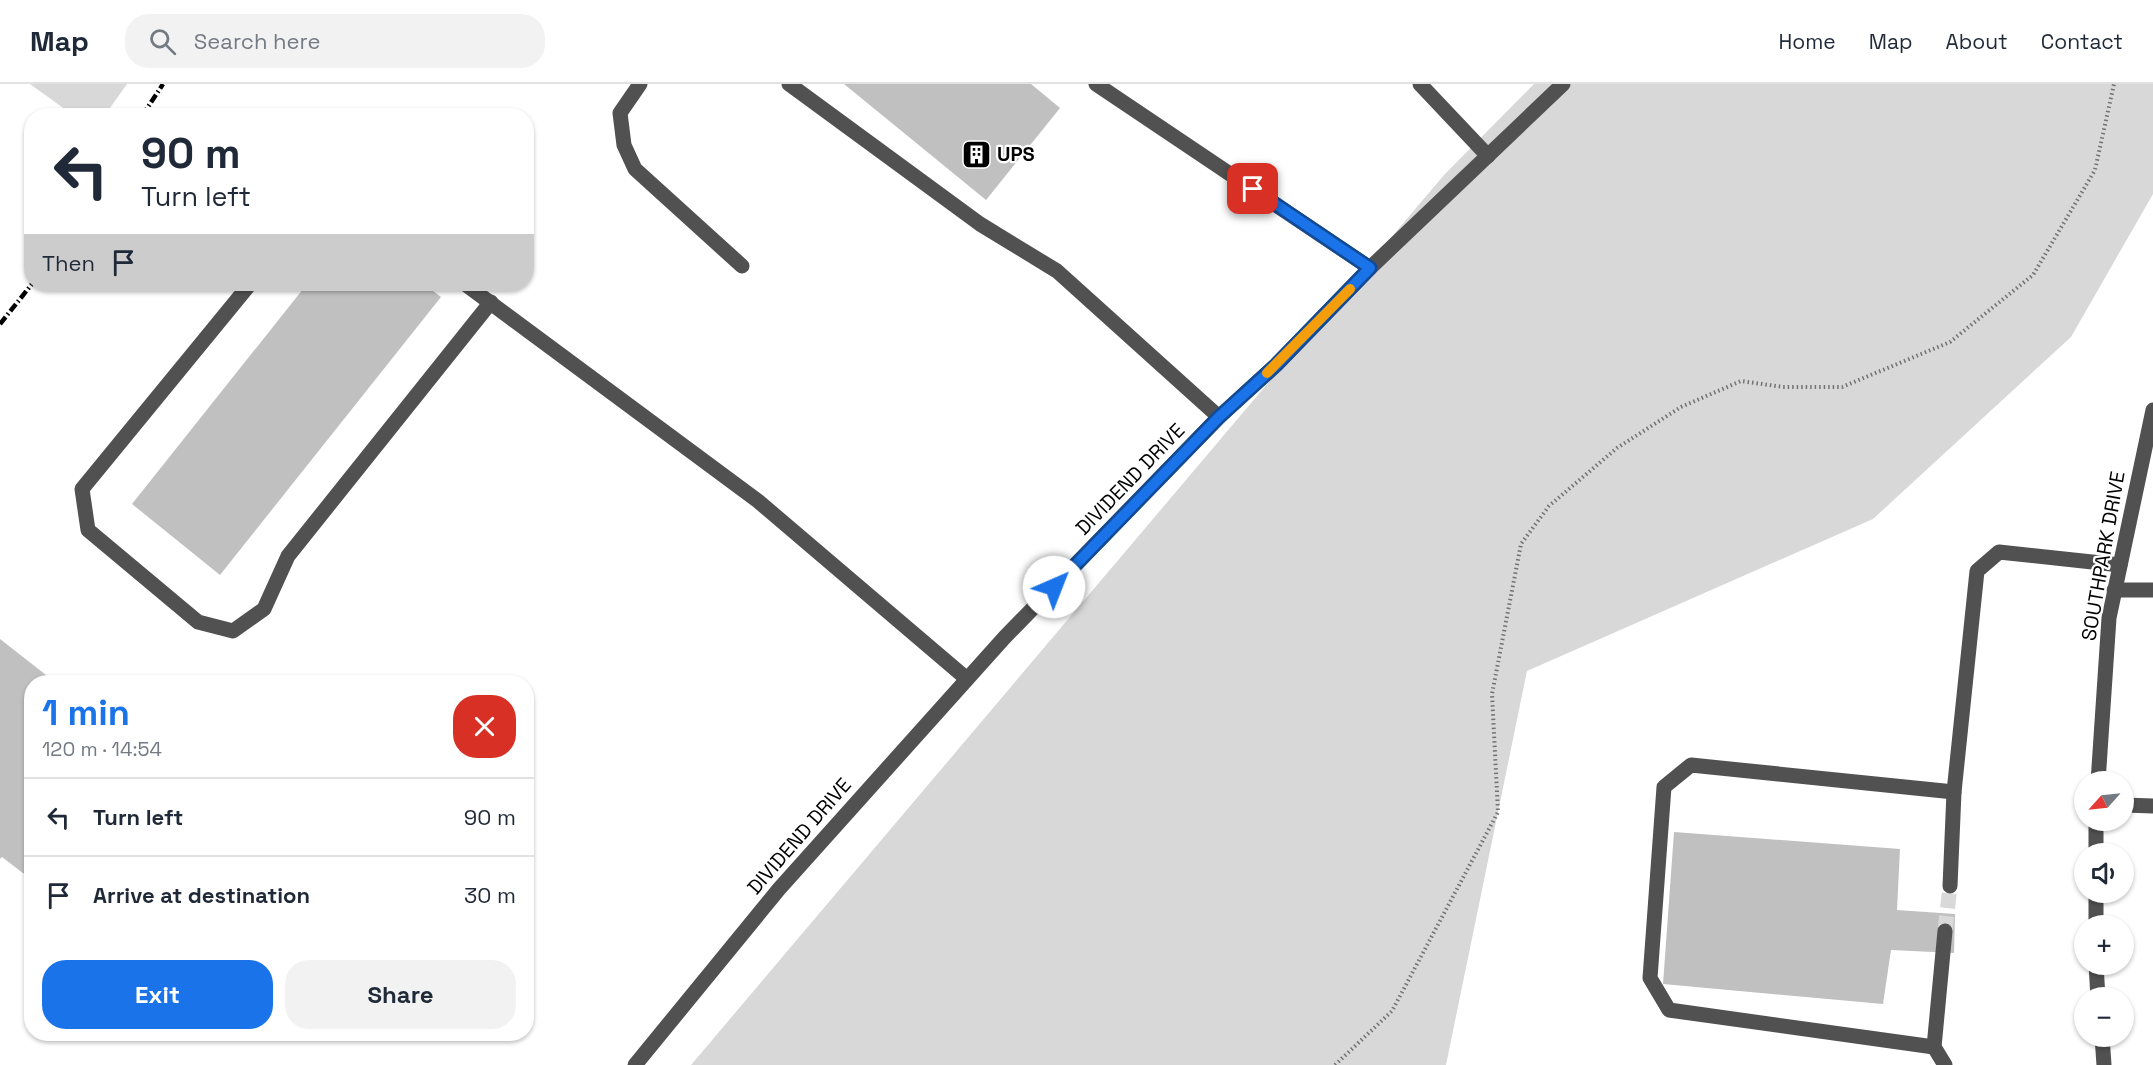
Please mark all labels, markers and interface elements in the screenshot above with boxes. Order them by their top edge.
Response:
search box [125,14,545,68]
text: Map [30,23,89,59]
icon: search [146,25,179,58]
text: Search here [194,27,321,55]
text: Home [1778,28,1836,55]
text: Map [1869,28,1913,55]
text: About [1946,28,2008,55]
text: Contact [2041,28,2123,55]
text: 90 m [141,127,241,180]
icon: left [42,132,120,210]
building icon: UPS [960,138,992,170]
place label: UPS [997,141,1035,167]
pin [1227,163,1278,214]
icon: arrive [1236,172,1269,205]
text: Turn left [141,179,251,214]
icon: arrive [107,246,140,279]
text: Then [42,249,95,277]
street label: DIVIDEND DRIVE [1070,417,1190,541]
street label: SOUTHPARK DRIVE [2075,469,2131,643]
position arrow [1022,555,1086,619]
text: 1 min [42,690,130,736]
button: close [453,695,516,758]
text: 120 m · 14:54 [42,736,162,762]
north arrow [2074,771,2134,831]
map controls [2074,771,2134,1047]
street label: DIVIDEND DRIVE [741,772,857,900]
icon: left [42,801,75,834]
text: Turn left [93,803,183,831]
text: 90 m [464,803,516,831]
button: sound [2074,843,2134,903]
icon: arrive [42,879,75,912]
text: Arrive at destination [93,881,310,909]
text: 30 m [464,881,516,909]
button: + [2074,915,2134,975]
button: Exit [42,960,273,1029]
button: Share [285,960,516,1029]
button: − [2074,987,2134,1047]

